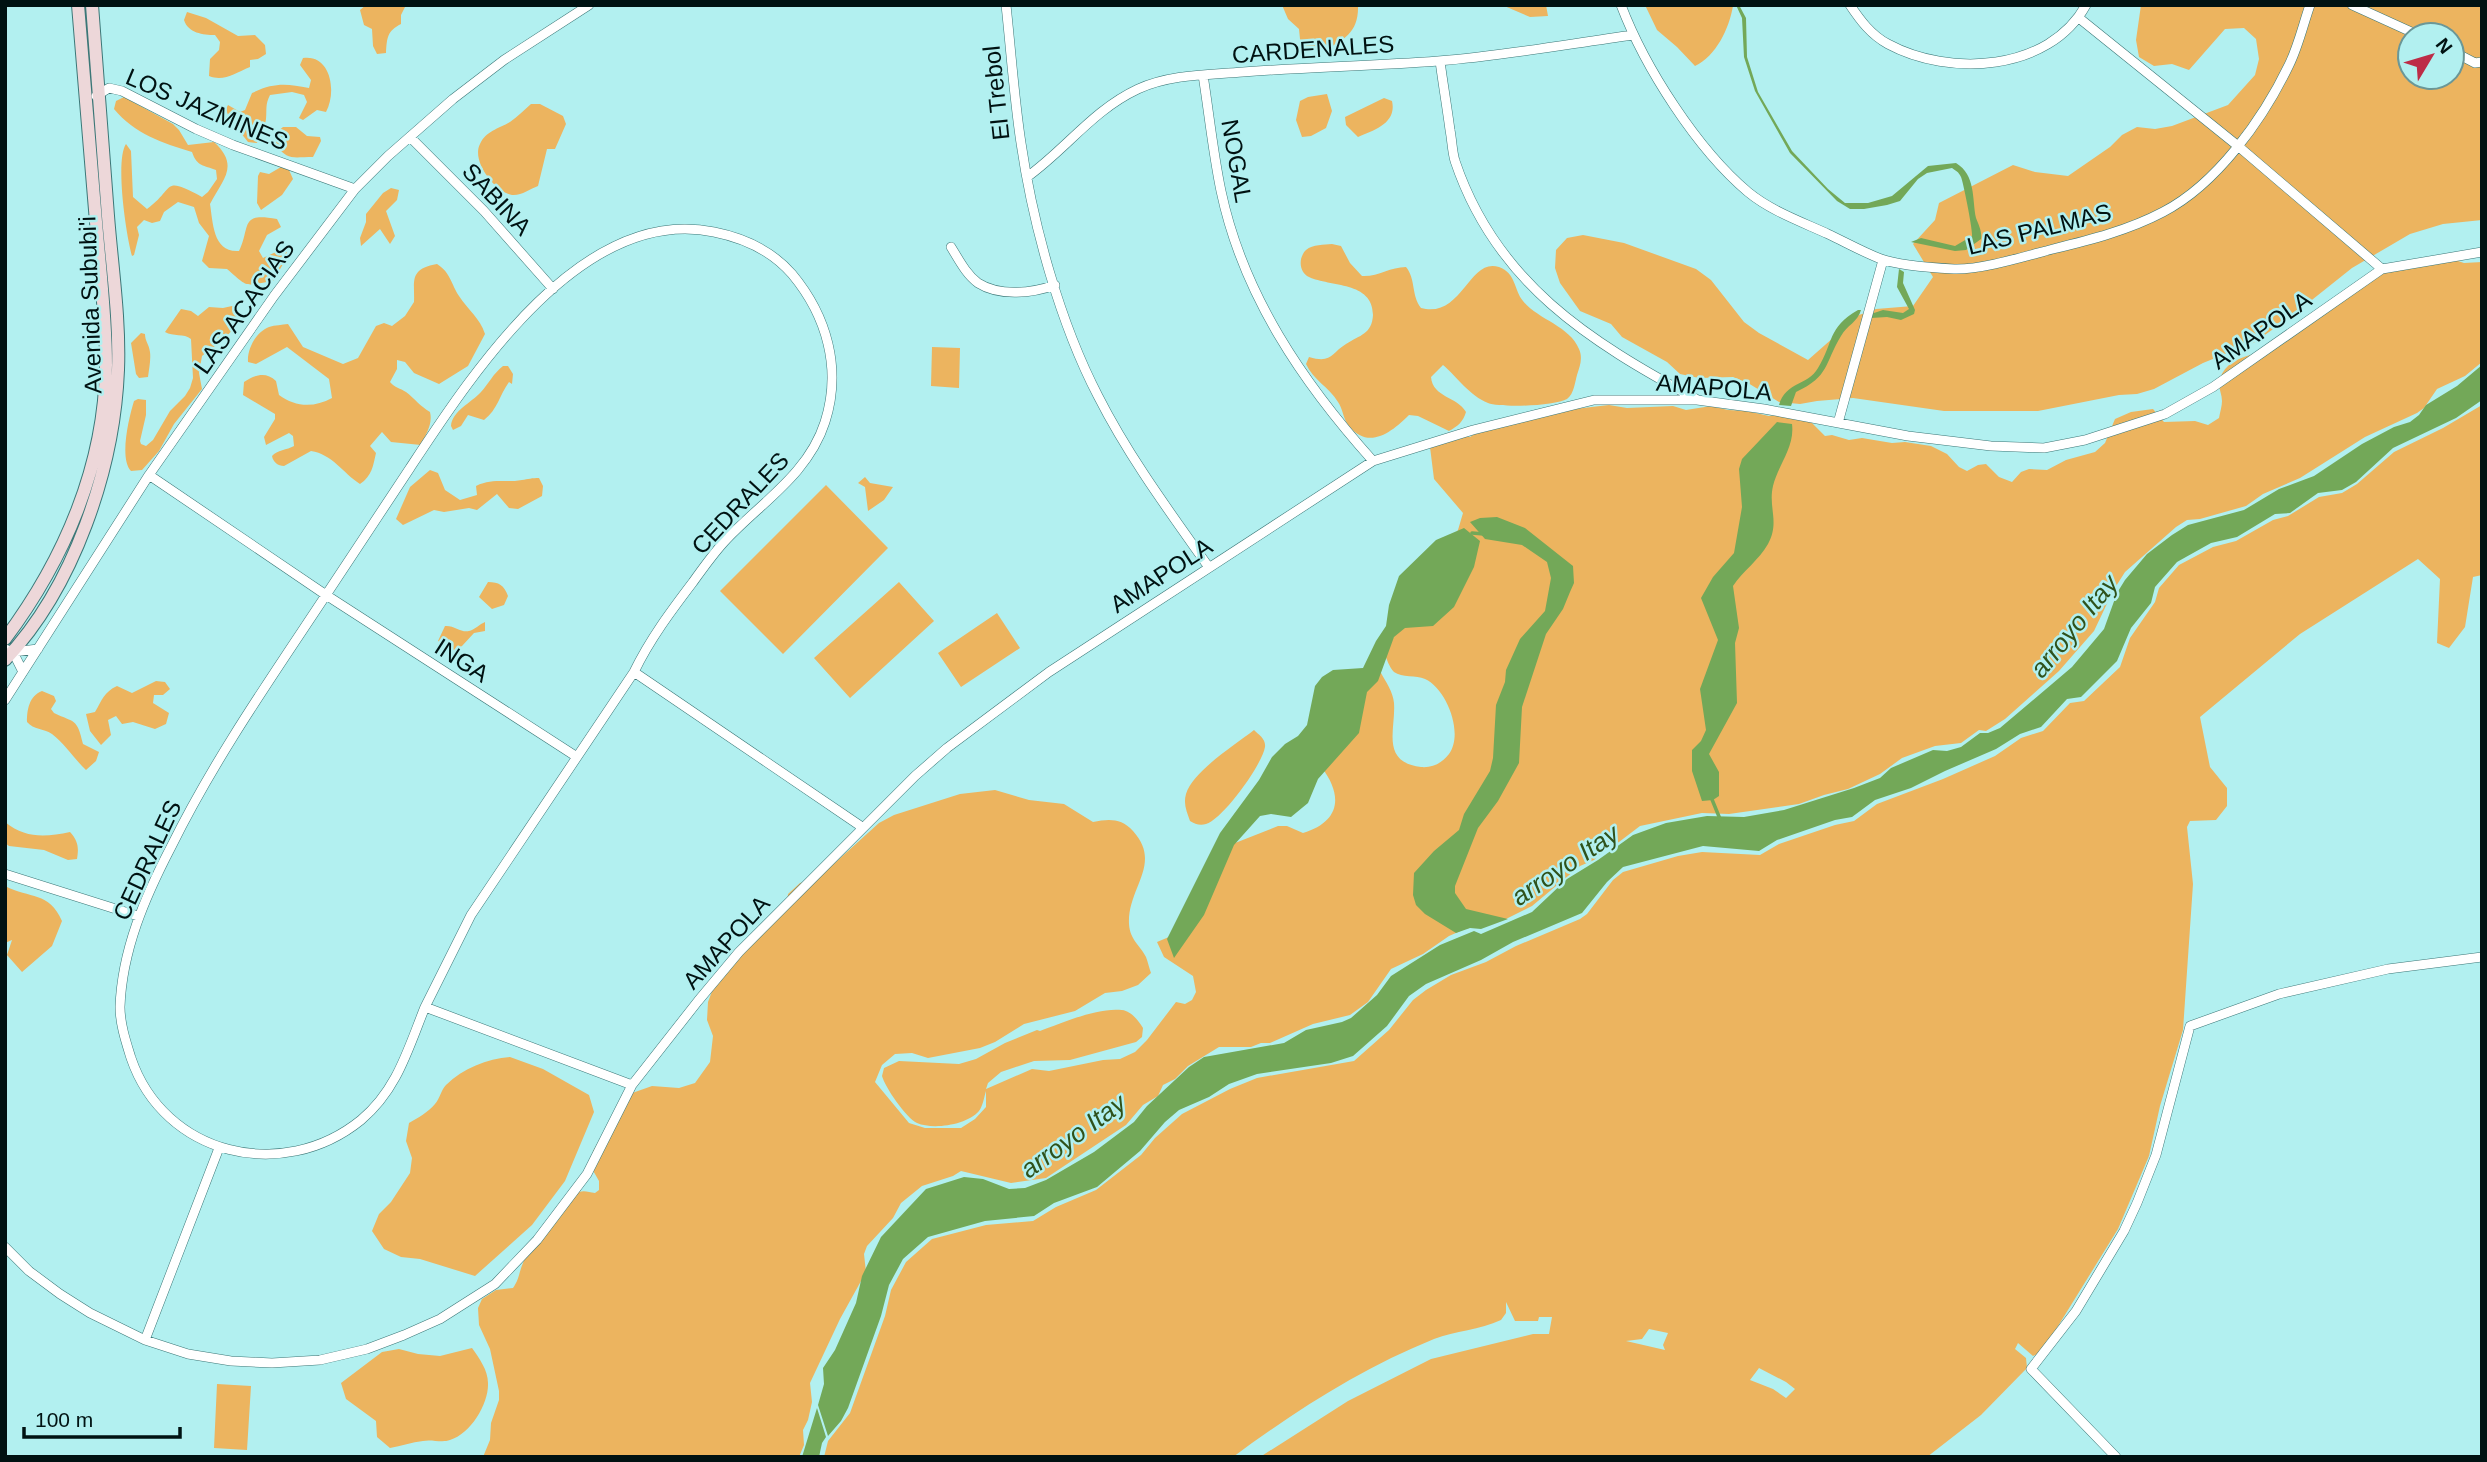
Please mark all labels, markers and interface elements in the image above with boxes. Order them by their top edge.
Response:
north arrow [2396,21,2466,91]
street label: CARDENALES [1231,30,1395,68]
text: N [2432,34,2457,58]
street label: El Trebol [978,44,1014,142]
street label: LOS JAZMINES [122,63,292,155]
street label: NOGAL [1216,117,1258,205]
street label: SABINA [457,158,537,240]
street label: LAS PALMAS [1964,198,2114,260]
street label: Avenida Sububi'i [73,216,107,394]
street label: LAS ACACIAS [188,235,300,379]
street label: AMAPOLA [2206,286,2316,374]
street label: AMAPOLA [1655,368,1773,406]
street label: CEDRALES [686,446,794,560]
street label: AMAPOLA [1105,532,1217,618]
water label: arroyo Itay [2024,567,2126,683]
street label: INGA [430,633,494,687]
street label: CEDRALES [107,796,187,924]
water label: arroyo Itay [1506,817,1626,912]
street label: AMAPOLA [677,890,775,994]
water label: arroyo Itay [1014,1087,1133,1184]
scale bar [24,1396,180,1440]
text: 100 m [35,1408,93,1431]

